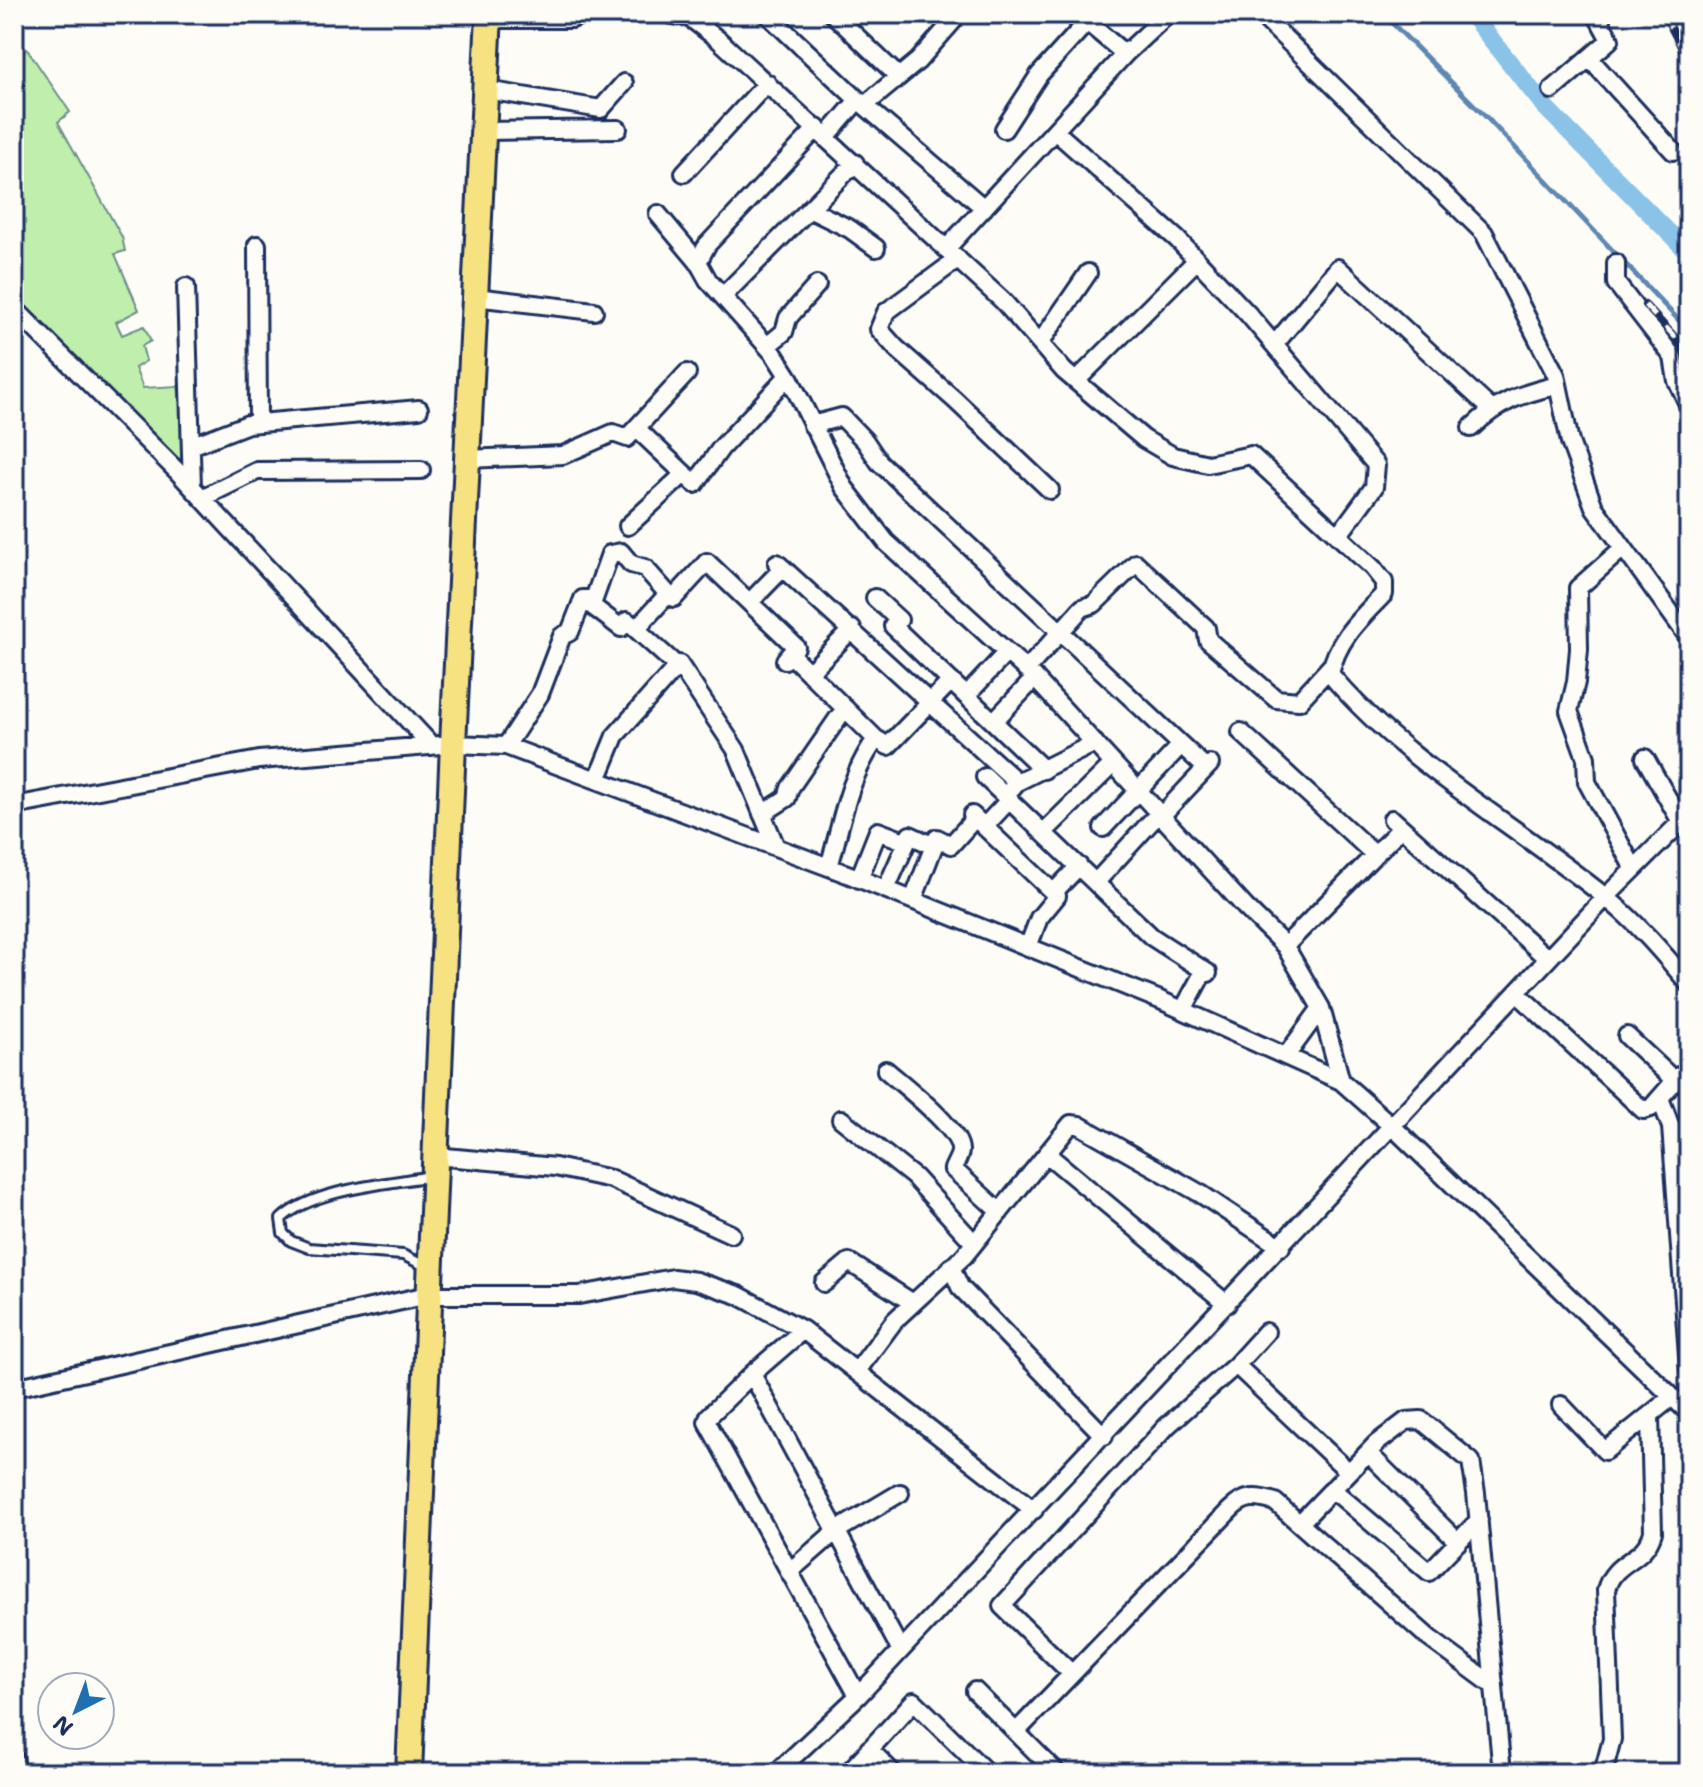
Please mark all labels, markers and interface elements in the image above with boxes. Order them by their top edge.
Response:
north arrow [36,1671,116,1751]
text: N [47,1709,79,1742]

